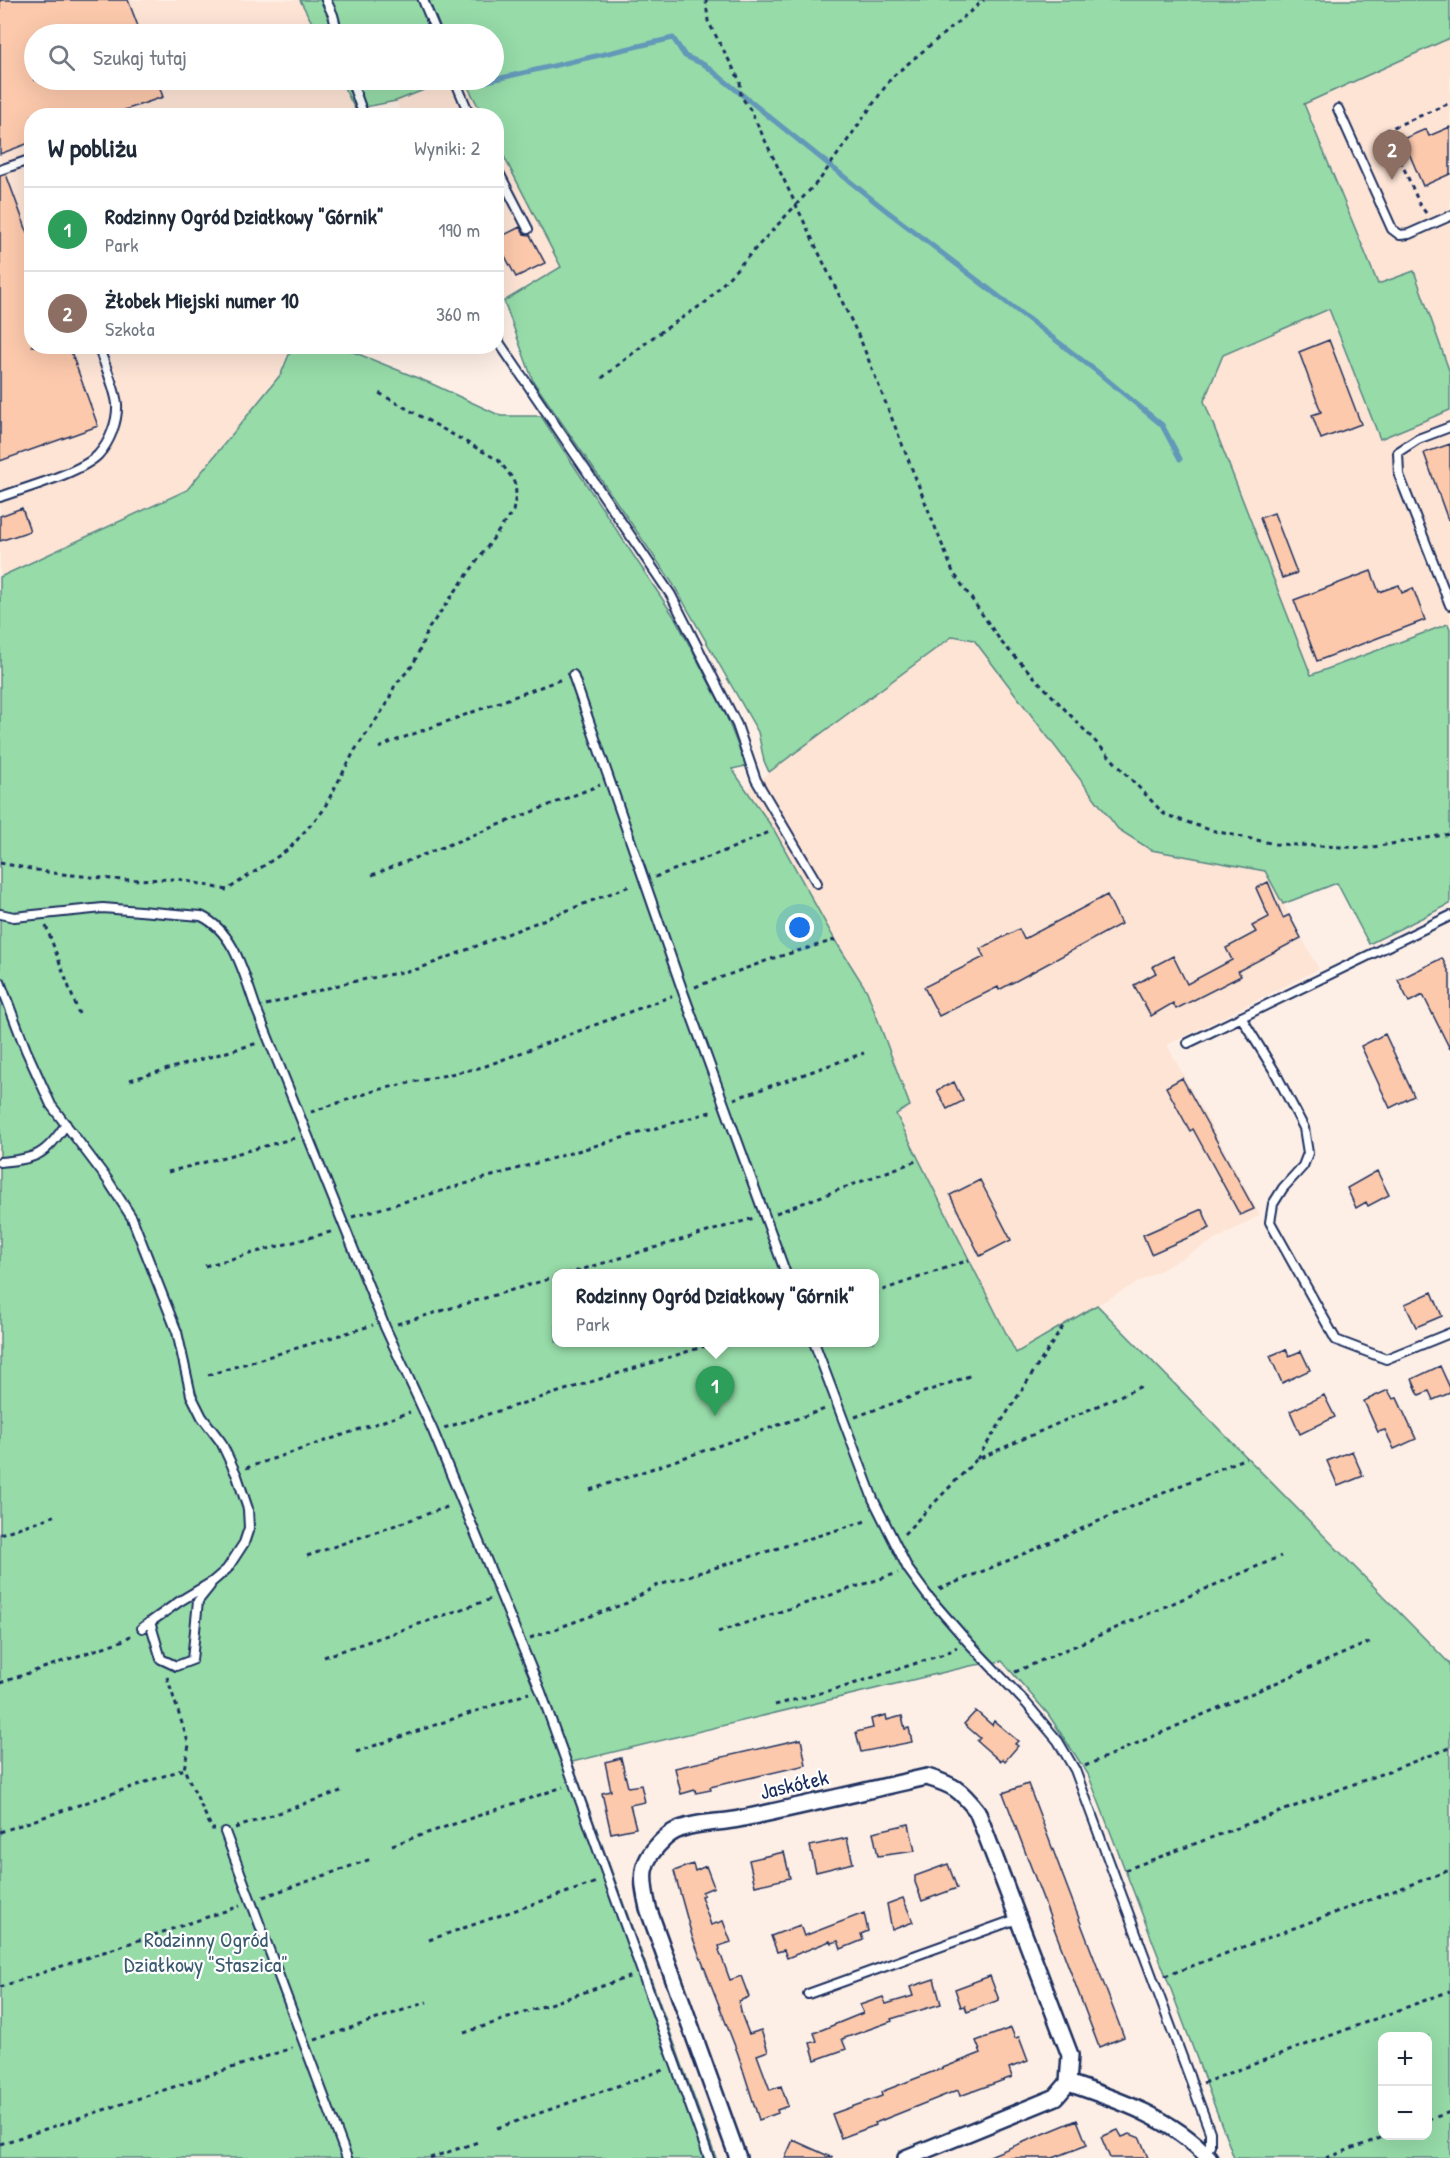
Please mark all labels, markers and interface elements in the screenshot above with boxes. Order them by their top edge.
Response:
search box [24,24,504,90]
icon: search [45,41,78,74]
text: Szukaj tutaj [93,42,187,72]
text: W pobliżu [48,130,137,165]
pin: 2 [1372,130,1412,180]
text: Wyniki: 2 [414,134,480,161]
text: Rodzinny Ogród Działkowy "Górnik" [105,201,384,231]
text: 1 [64,216,71,243]
text: 190 m [438,216,480,243]
text: Park [105,231,138,258]
text: Żłobek Miejski numer 10 [105,285,299,315]
text: 2 [63,300,72,327]
text: 360 m [436,300,480,327]
text: Szkoła [105,315,155,342]
your location [785,913,814,942]
popup [552,1269,879,1347]
text: Rodzinny Ogród Działkowy "Górnik" [576,1280,855,1310]
text: Park [576,1310,610,1337]
pin: 1 [696,1366,734,1416]
street label: Jaskółek [757,1762,831,1806]
park label: Rodzinny Ogród Działkowy "Staszica" [124,1924,288,1979]
map controls [1378,2032,1432,2140]
button: + [1378,2032,1432,2086]
button: − [1378,2086,1432,2140]

